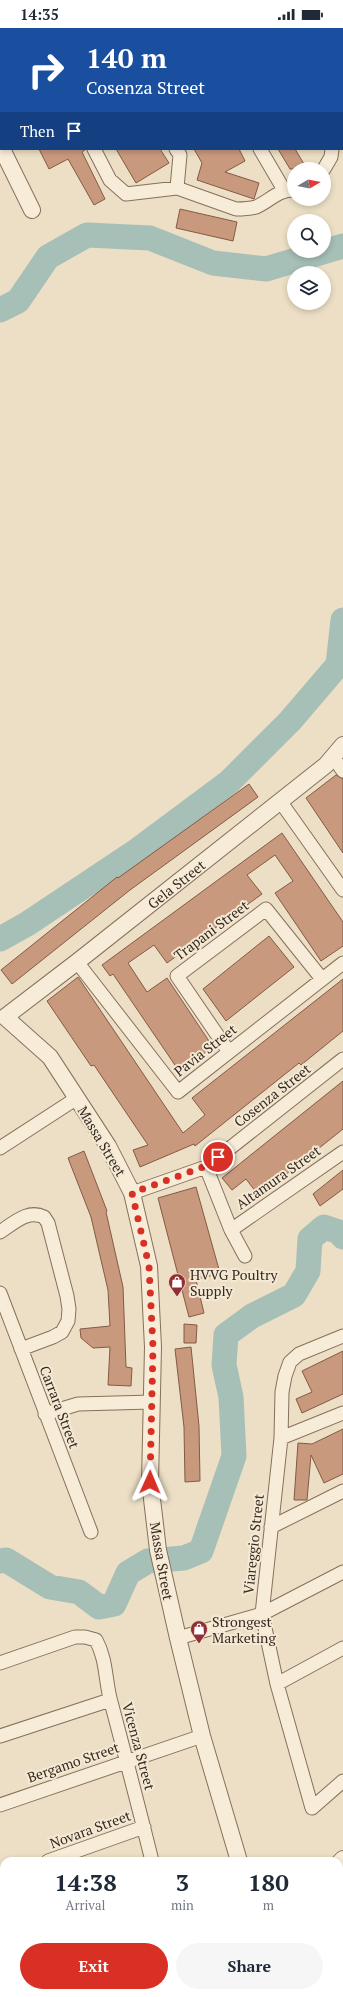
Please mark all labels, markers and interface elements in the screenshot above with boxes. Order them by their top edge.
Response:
text: 14:35 [20,4,59,24]
text: 140 m [86,39,167,76]
icon: right [20,44,72,96]
text: Cosenza Street [86,75,205,99]
icon: arrive [63,120,85,142]
text: Then [20,121,55,141]
north arrow [287,162,331,206]
map controls [287,162,331,310]
button: search [287,214,331,258]
button: layers [287,266,331,310]
street label: Gela Street [143,854,209,913]
street label: Trapani Street [170,895,253,964]
street label: Pavia Street [170,1019,241,1080]
street label: Cosenza Street [230,1059,315,1131]
street label: Massa Street [73,1102,131,1181]
pin [201,1140,235,1174]
street label: Altamura Street [232,1140,325,1213]
icon: arrive [207,1146,229,1168]
place label: HVVG Poultry Supply [190,1265,279,1300]
shop icon: HVVG Poultry Supply [167,1272,187,1297]
street label: Carrara Street [36,1363,85,1452]
position arrow [129,1461,171,1503]
street label: Viareggio Street [238,1492,268,1595]
street label: Massa Street [146,1520,178,1602]
place label: Strongest Marketing [212,1612,276,1647]
shop icon: Strongest Marketing [189,1619,209,1644]
street label: Vicenza Street [118,1700,160,1793]
street label: Bergamo Street [25,1737,122,1787]
street label: Novara Street [47,1805,134,1852]
text: 14:38 [54,1866,117,1898]
text: 3 [176,1866,189,1898]
text: 180 [248,1866,289,1898]
text: Arrival [66,1896,105,1914]
text: min [171,1896,194,1914]
text: m [263,1896,274,1914]
button: Exit [20,1943,168,1989]
button: Share [176,1943,323,1989]

